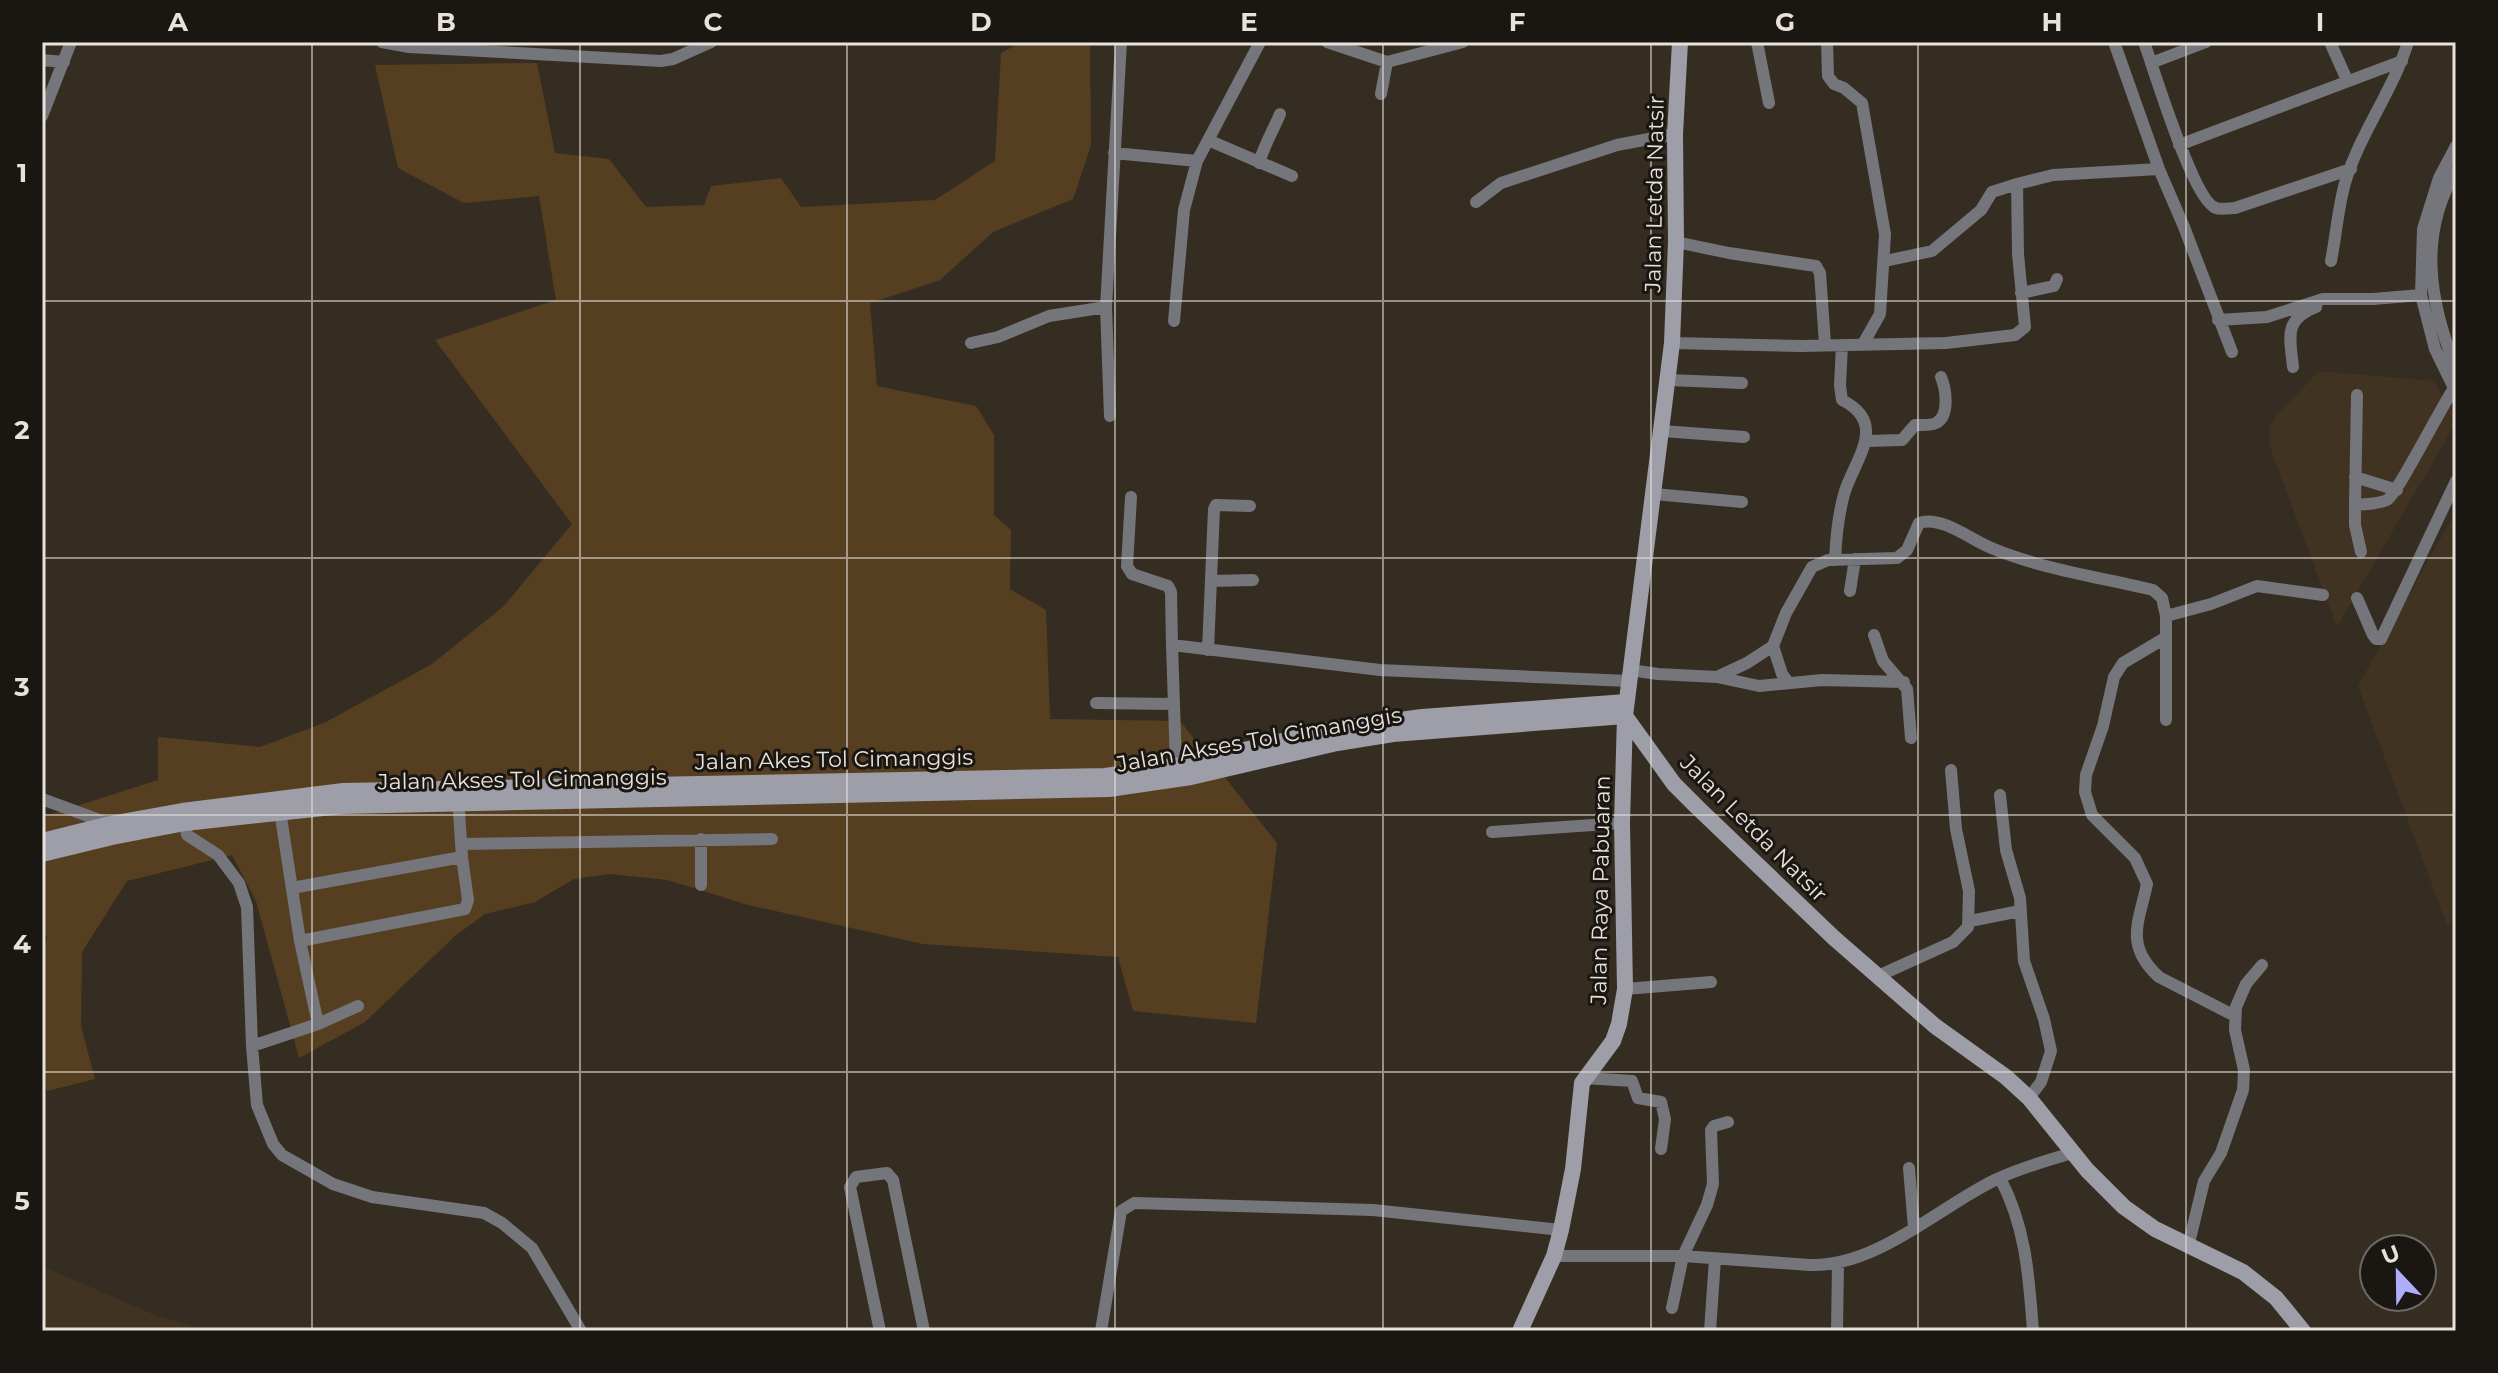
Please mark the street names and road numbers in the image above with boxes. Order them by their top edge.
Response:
street label: Jalan Letda Natsir [1639,95,1670,294]
street label: Jalan Akses Tol Cimanggis [1113,701,1404,778]
street label: Jalan Akes Tol Cimanggis [694,744,974,775]
street label: Jalan Letda Natsir [1674,748,1833,908]
street label: Jalan Akses Tol Cimanggis [376,763,667,796]
street label: Jalan Raya Pabuaran [1585,775,1616,1006]

